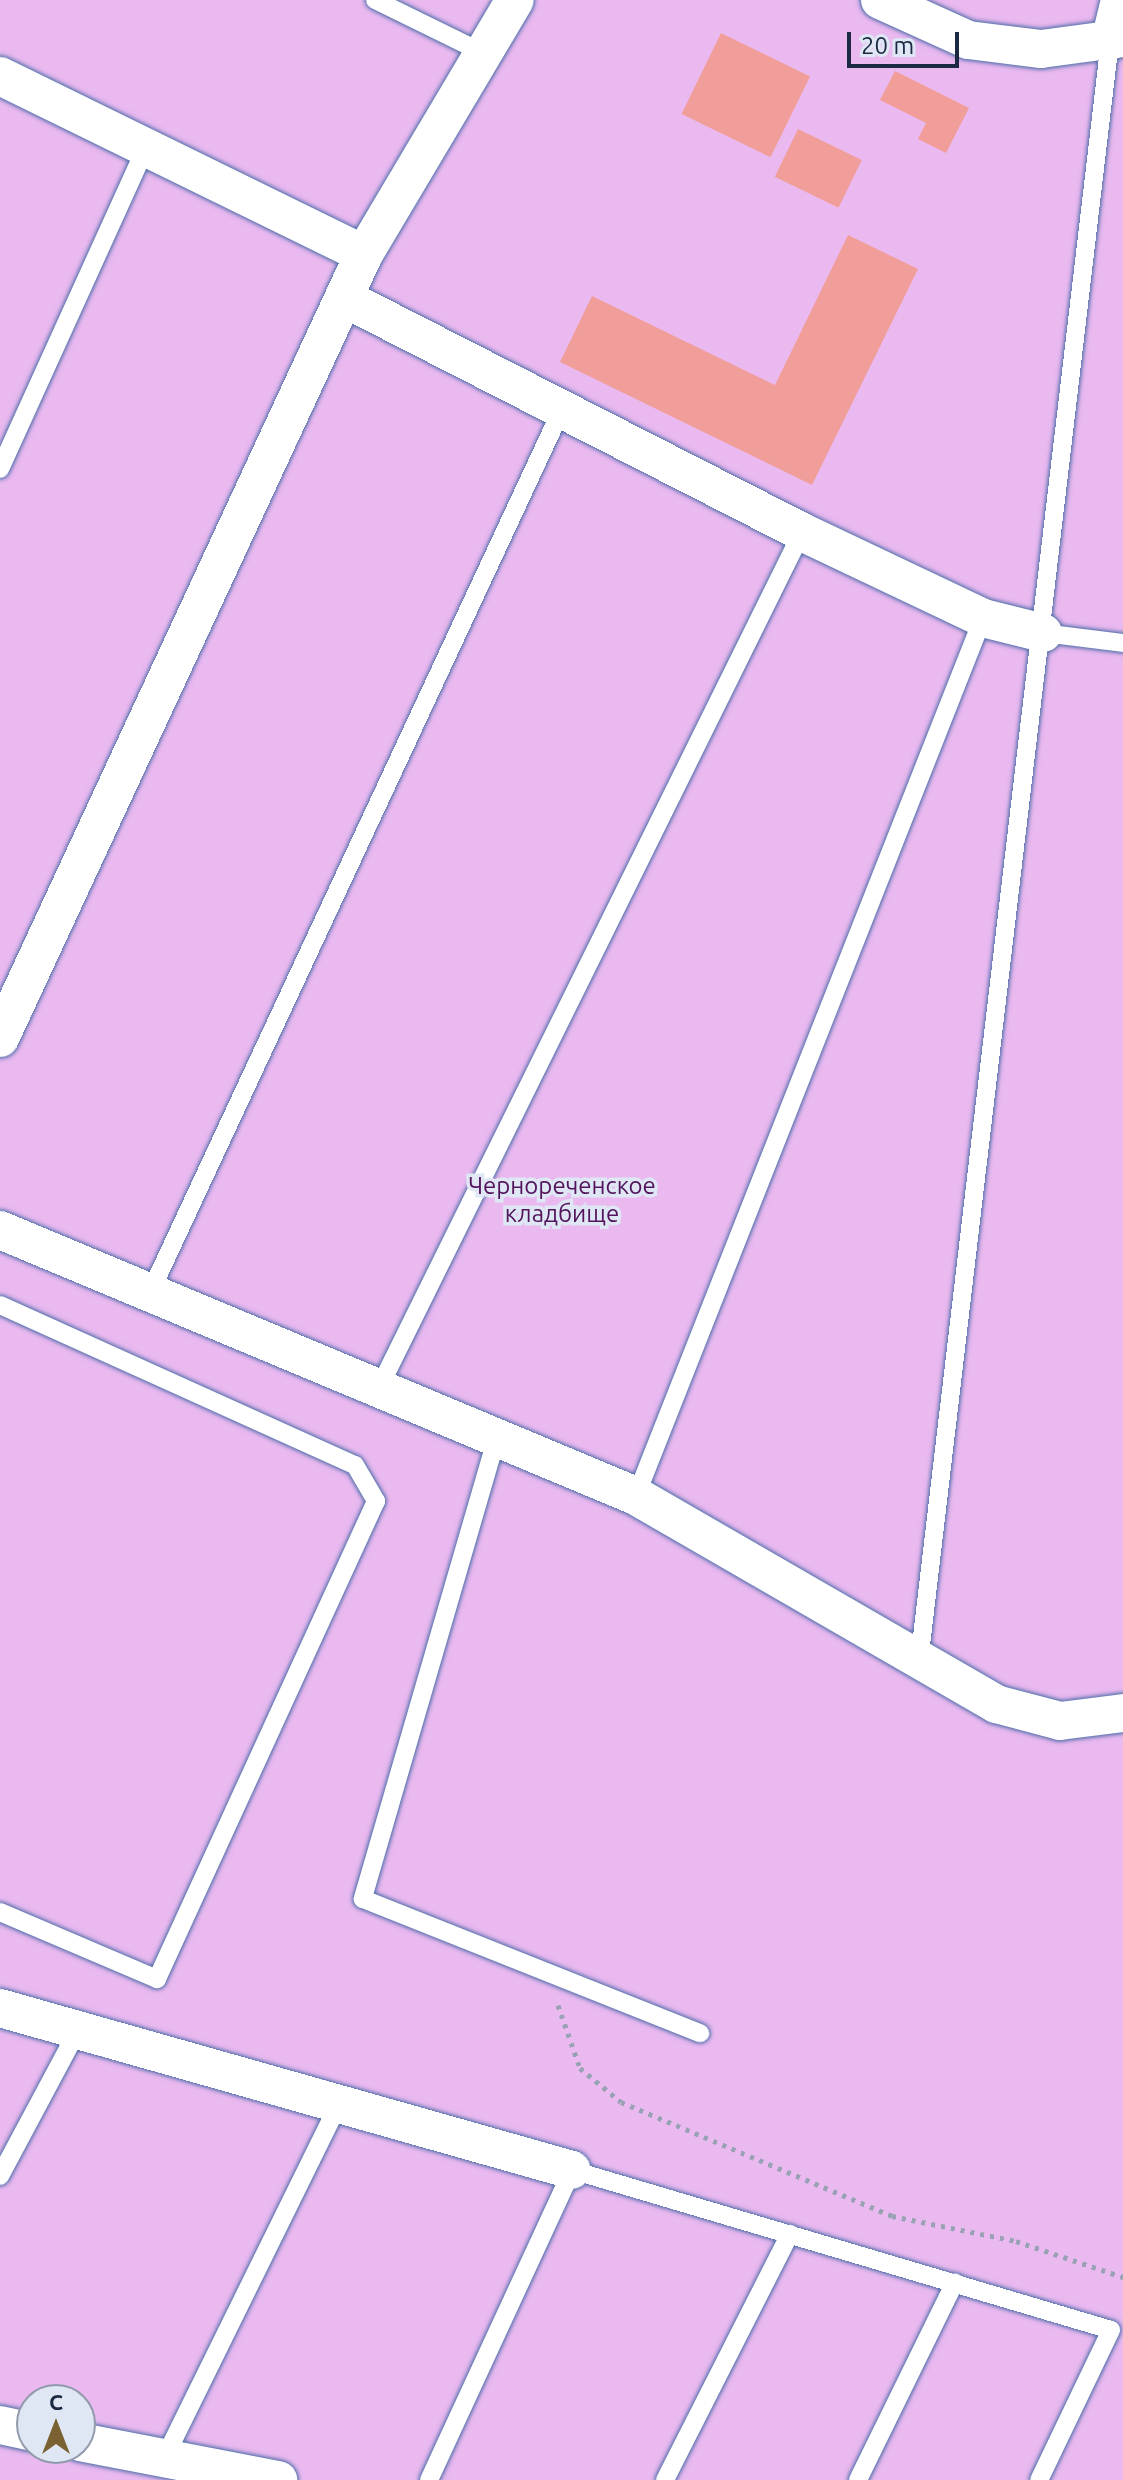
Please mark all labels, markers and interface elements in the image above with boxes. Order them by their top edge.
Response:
scale bar [851,16,963,66]
text: 20 m [861,32,914,59]
park label: Чернореченское кладбище [468,1172,656,1228]
north arrow [16,2384,96,2464]
text: С [49,2389,63,2414]

